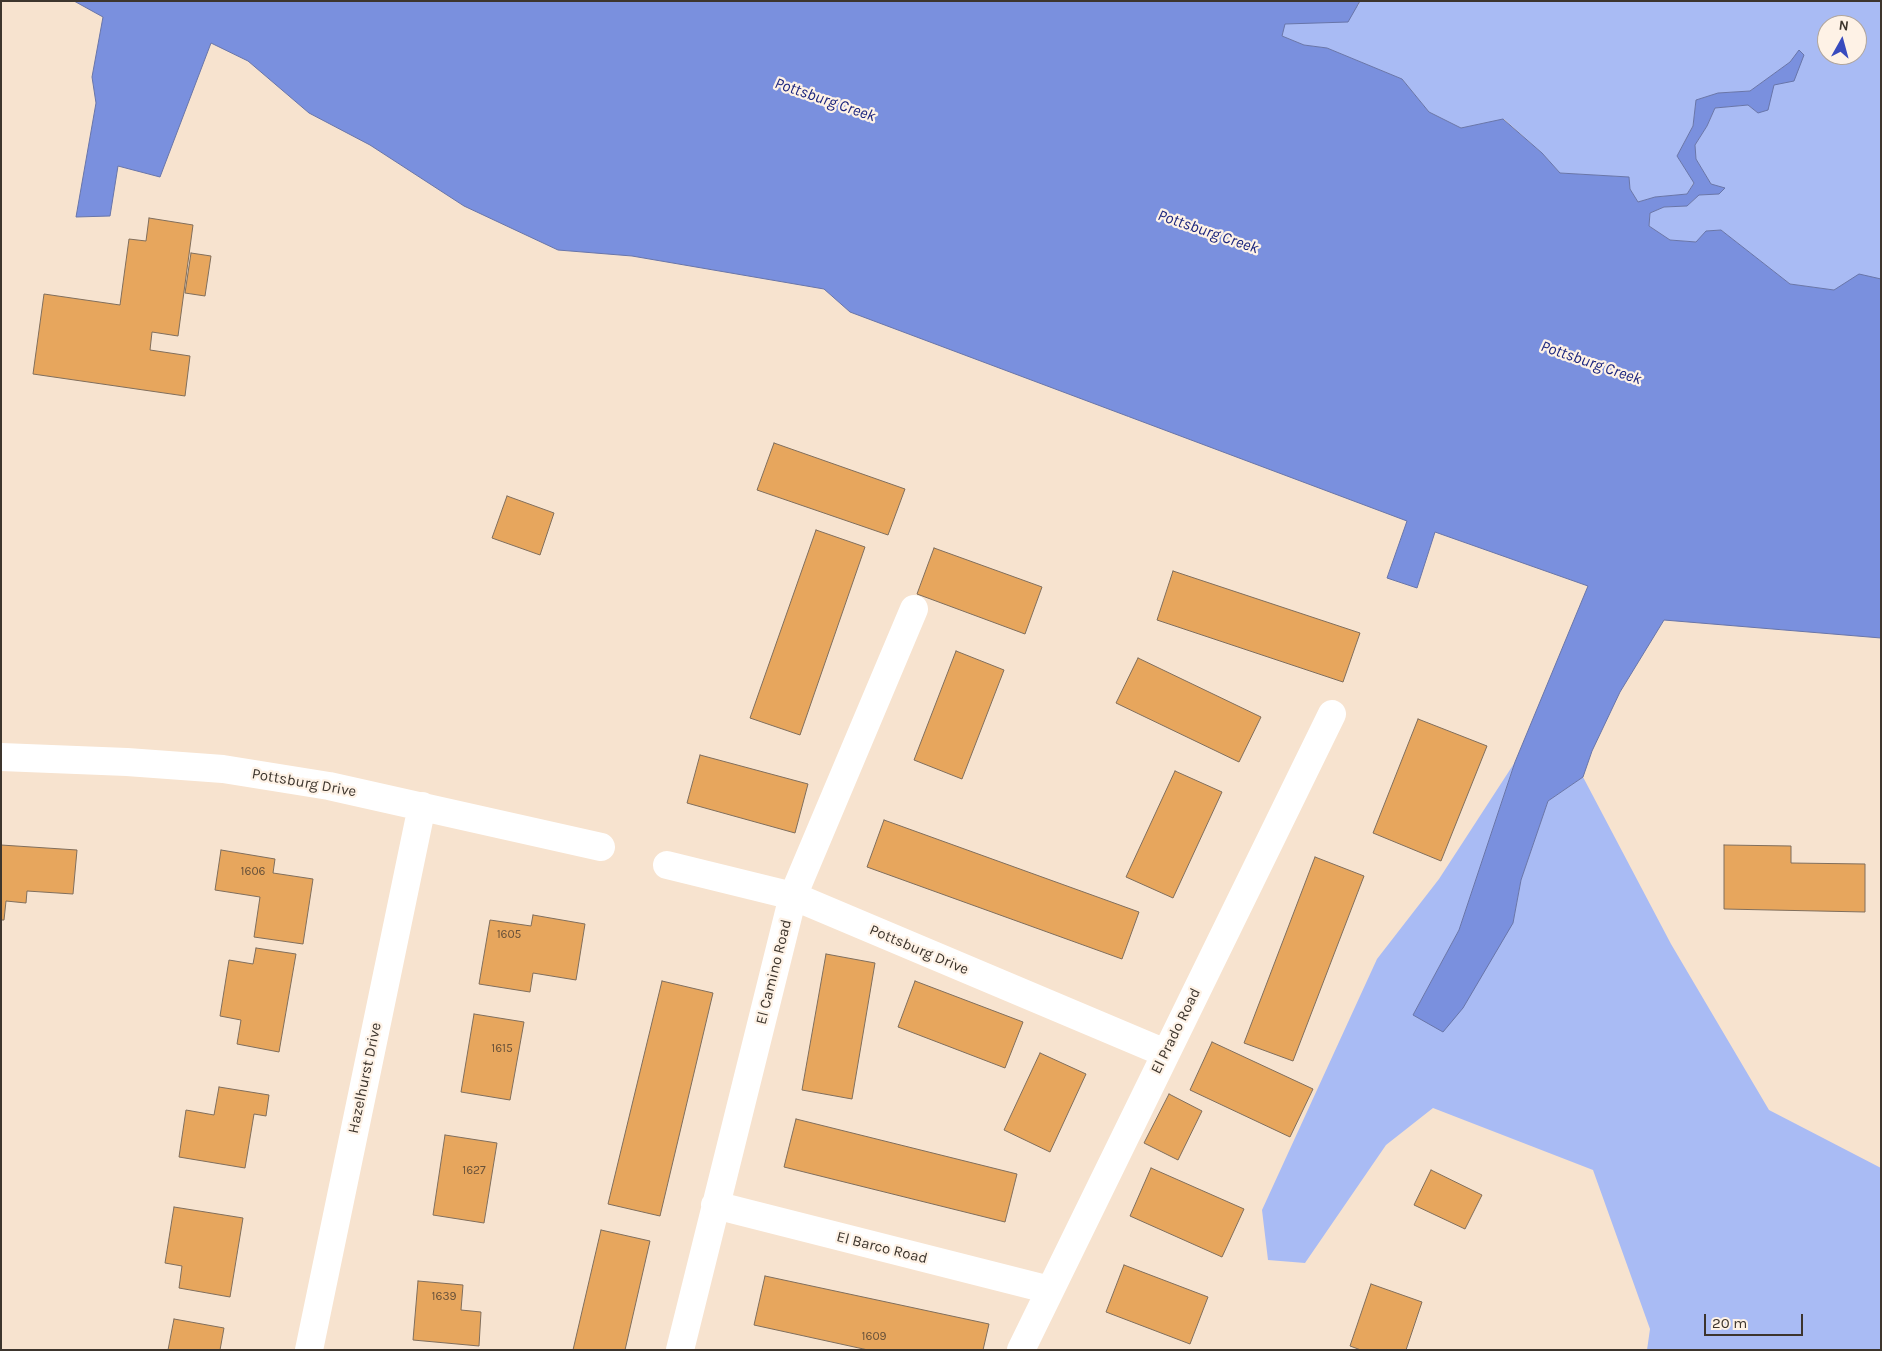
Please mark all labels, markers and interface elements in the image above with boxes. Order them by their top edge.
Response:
north arrow [1817,15,1867,65]
text: N [1838,17,1850,35]
water label: Pottsburg Creek [772,74,878,126]
water label: Pottsburg Creek [1155,206,1261,258]
water label: Pottsburg Creek [1538,337,1644,389]
street label: Pottsburg Drive [250,765,358,801]
house number: 1606 [241,865,265,879]
street label: El Camino Road [752,918,796,1026]
street label: Pottsburg Drive [867,921,971,979]
house number: 1605 [497,928,521,942]
street label: El Prado Road [1147,985,1205,1077]
street label: Hazelhurst Drive [344,1021,386,1135]
house number: 1615 [491,1042,513,1056]
house number: 1627 [462,1164,486,1178]
street label: El Barco Road [835,1228,929,1268]
house number: 1639 [432,1290,456,1304]
scale bar [1707,1304,1806,1336]
text: 20 m [1712,1314,1747,1332]
house number: 1609 [862,1330,886,1344]

